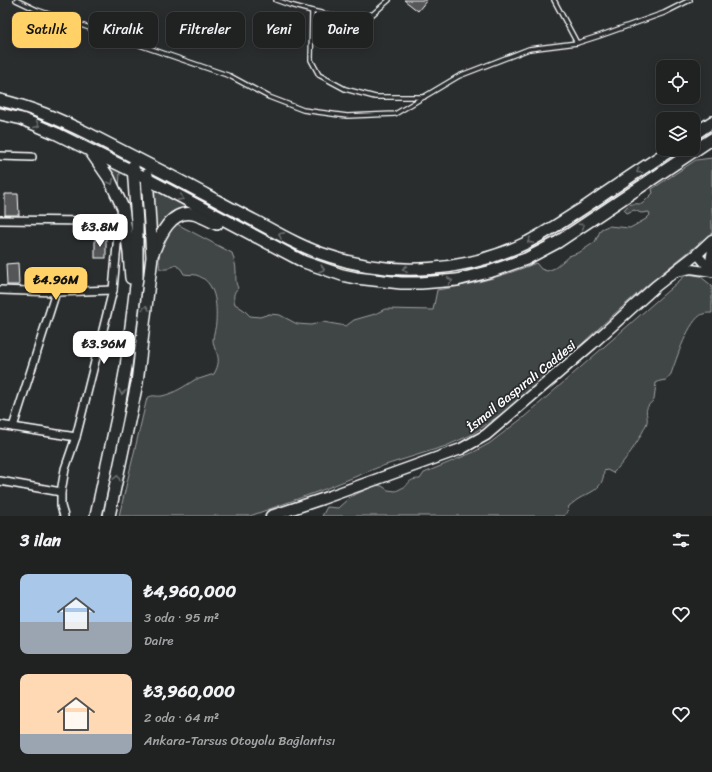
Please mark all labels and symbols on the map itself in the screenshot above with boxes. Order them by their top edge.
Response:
one-way arrow [34,121,41,129]
one-way arrow [637,166,644,173]
one-way arrow [106,178,114,186]
one-way arrow [177,193,184,201]
pin: ₺3.8M [72,214,128,248]
one-way arrow [578,223,585,231]
one-way arrow [277,232,285,240]
one-way arrow [527,236,534,244]
one-way arrow [319,264,326,273]
one-way arrow [402,265,408,273]
pin: ₺4.96M [23,267,89,301]
one-way arrow [447,277,453,286]
one-way arrow [141,305,150,311]
pin: ₺3.96M [71,331,137,365]
street label: İsmail Gaspıralı Caddesi [460,334,581,438]
one-way arrow [118,389,126,395]
one-way arrow [112,475,120,481]

